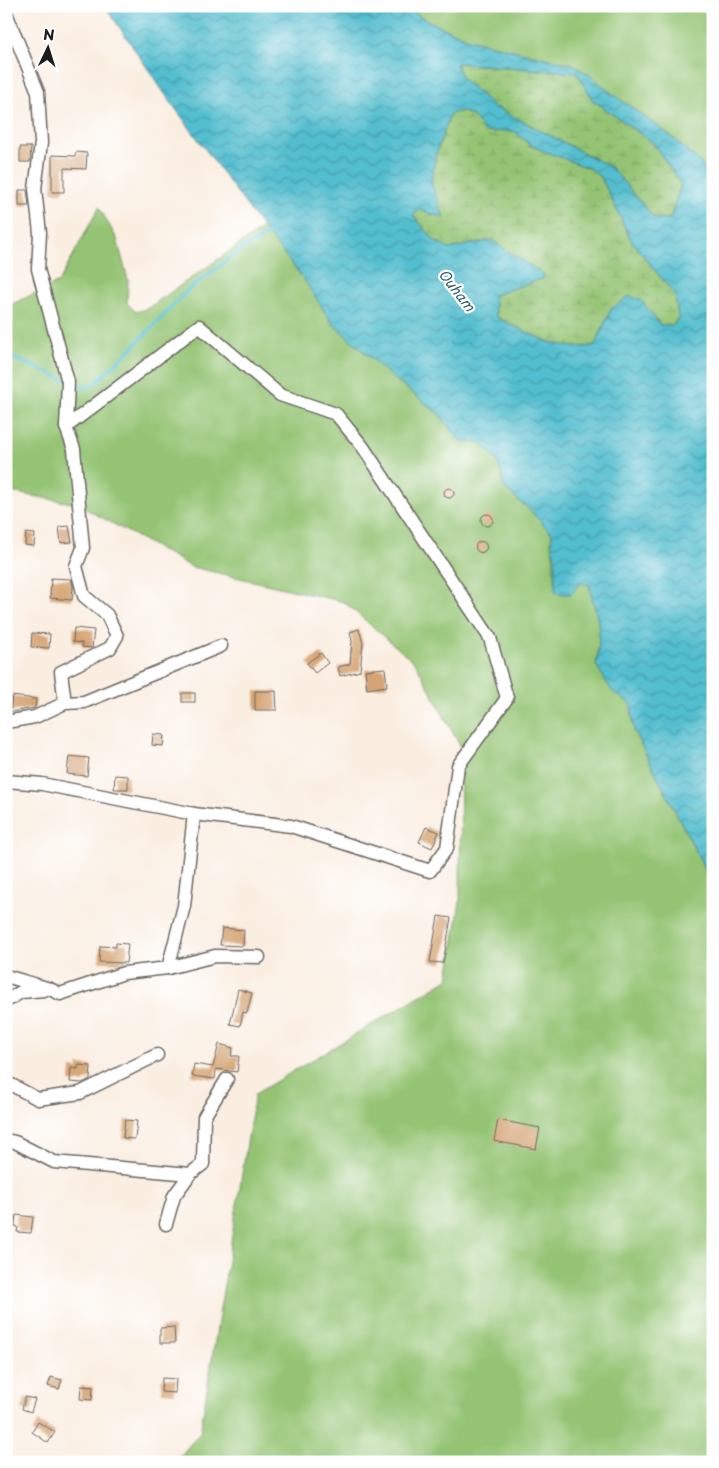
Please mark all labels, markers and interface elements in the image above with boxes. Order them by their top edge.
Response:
north arrow [22,22,72,72]
text: N [43,24,55,45]
water label: Ouham [434,264,480,316]

